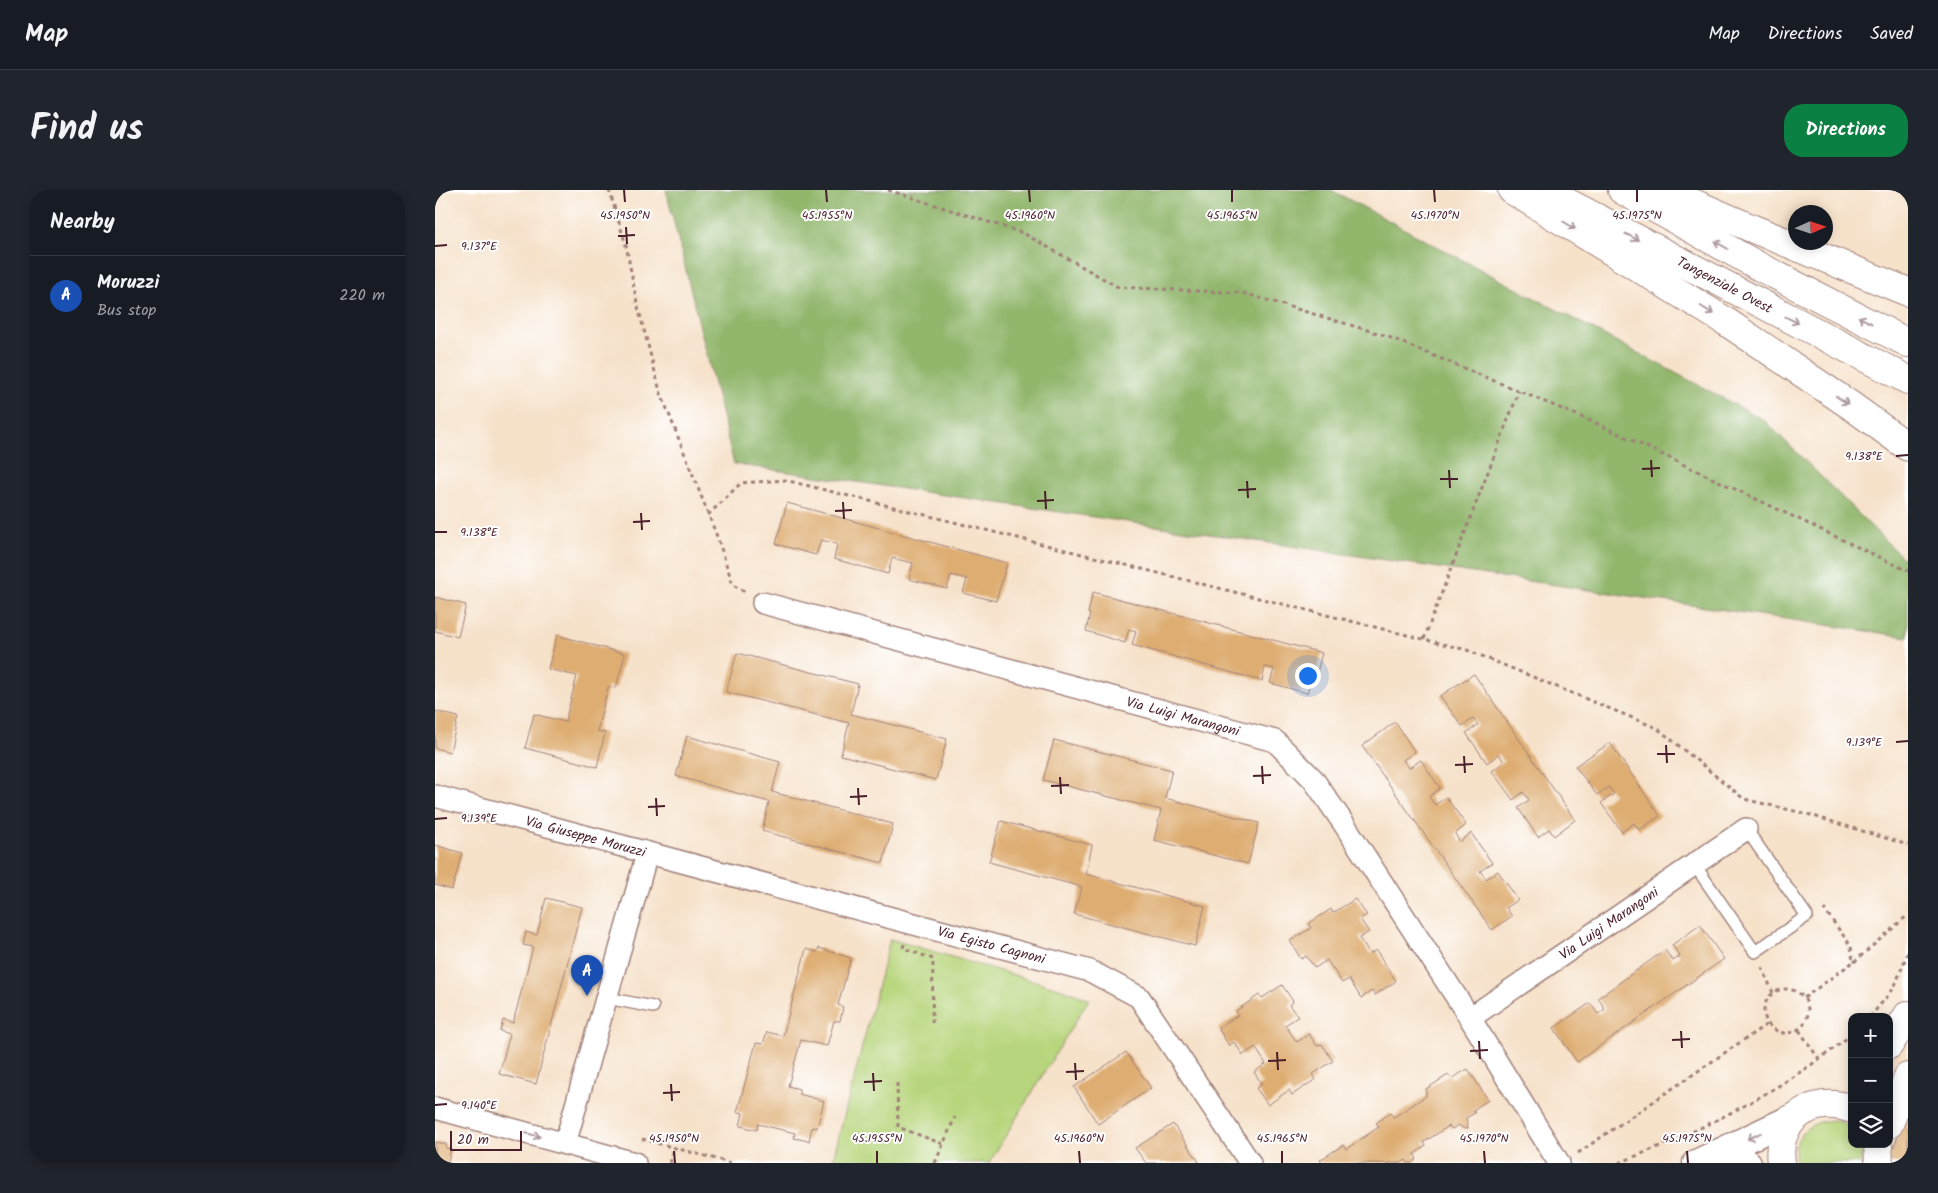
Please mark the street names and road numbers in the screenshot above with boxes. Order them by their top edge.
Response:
street label: Tangenziale Ovest [1672,251,1777,320]
street label: Via Luigi Marangoni [1124,691,1242,743]
street label: Via Giuseppe Moruzzi [523,811,649,864]
street label: Via Luigi Marangoni [1555,882,1664,966]
street label: Via Egisto Cagnoni [935,921,1048,971]

